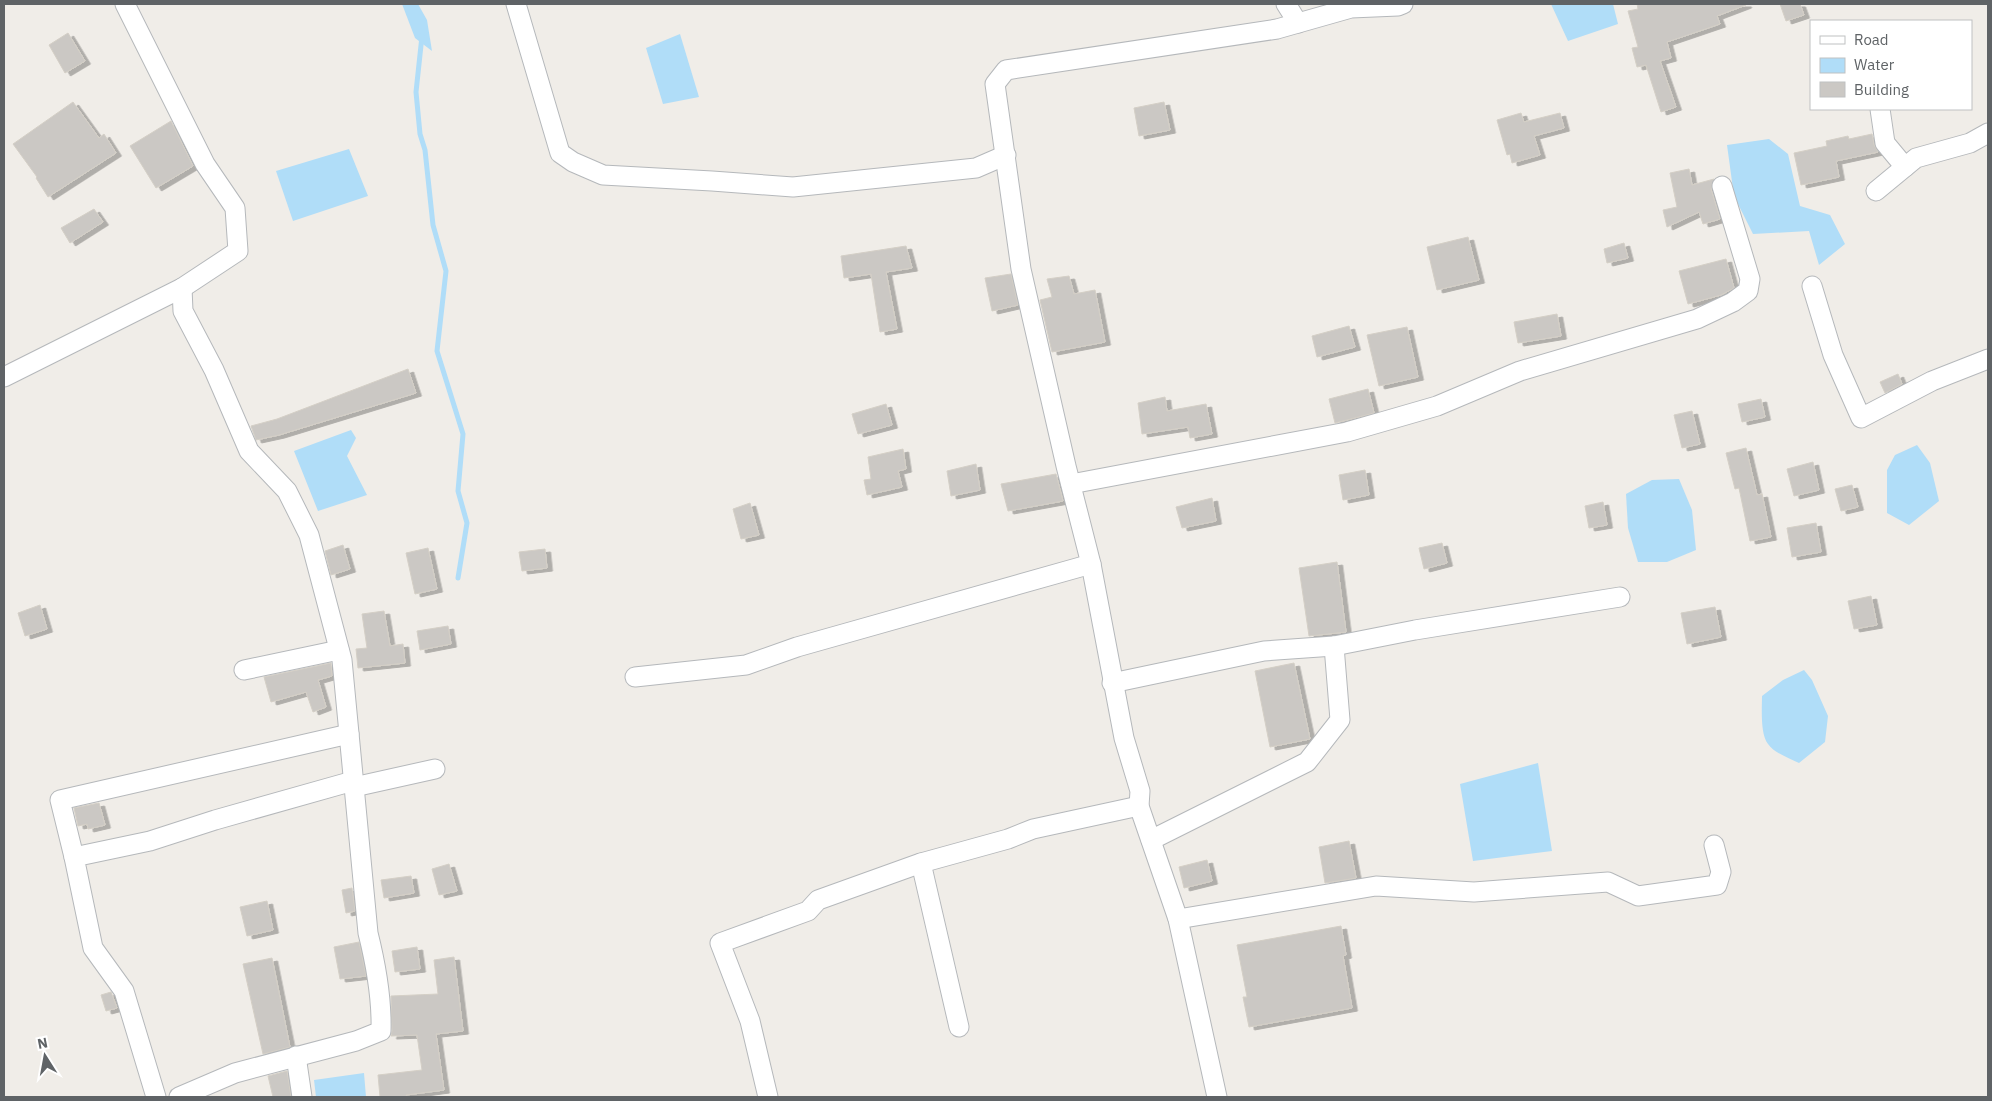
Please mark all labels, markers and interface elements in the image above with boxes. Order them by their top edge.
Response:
legend [1810,20,1972,110]
text: Road [1854,30,1889,49]
text: Water [1854,55,1895,74]
text: Building [1854,80,1909,99]
north arrow [20,1031,70,1081]
text: N [36,1033,49,1053]

